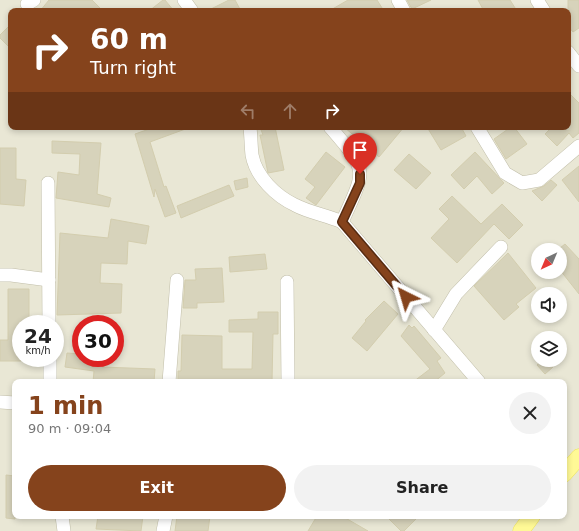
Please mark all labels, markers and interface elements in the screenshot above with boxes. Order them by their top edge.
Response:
text: 60 m [90,23,168,56]
icon: right [24,24,76,76]
text: Turn right [90,57,176,78]
icon: left [237,100,259,122]
icon: ahead [279,100,301,122]
icon: right [321,100,343,122]
pin [343,133,377,174]
icon: arrive [349,139,371,161]
north arrow [531,243,567,279]
map controls [531,243,567,367]
position arrow [385,276,427,318]
button: sound [531,287,567,323]
speed limit sign: 30 [72,315,124,367]
text: 24 [24,324,52,348]
button: layers [531,331,567,367]
text: km/h [25,345,51,356]
text: 1 min [28,392,103,420]
button: close [509,392,551,434]
text: 90 m · 09:04 [28,421,111,436]
button: Exit [28,465,286,511]
button: Share [294,465,551,511]

